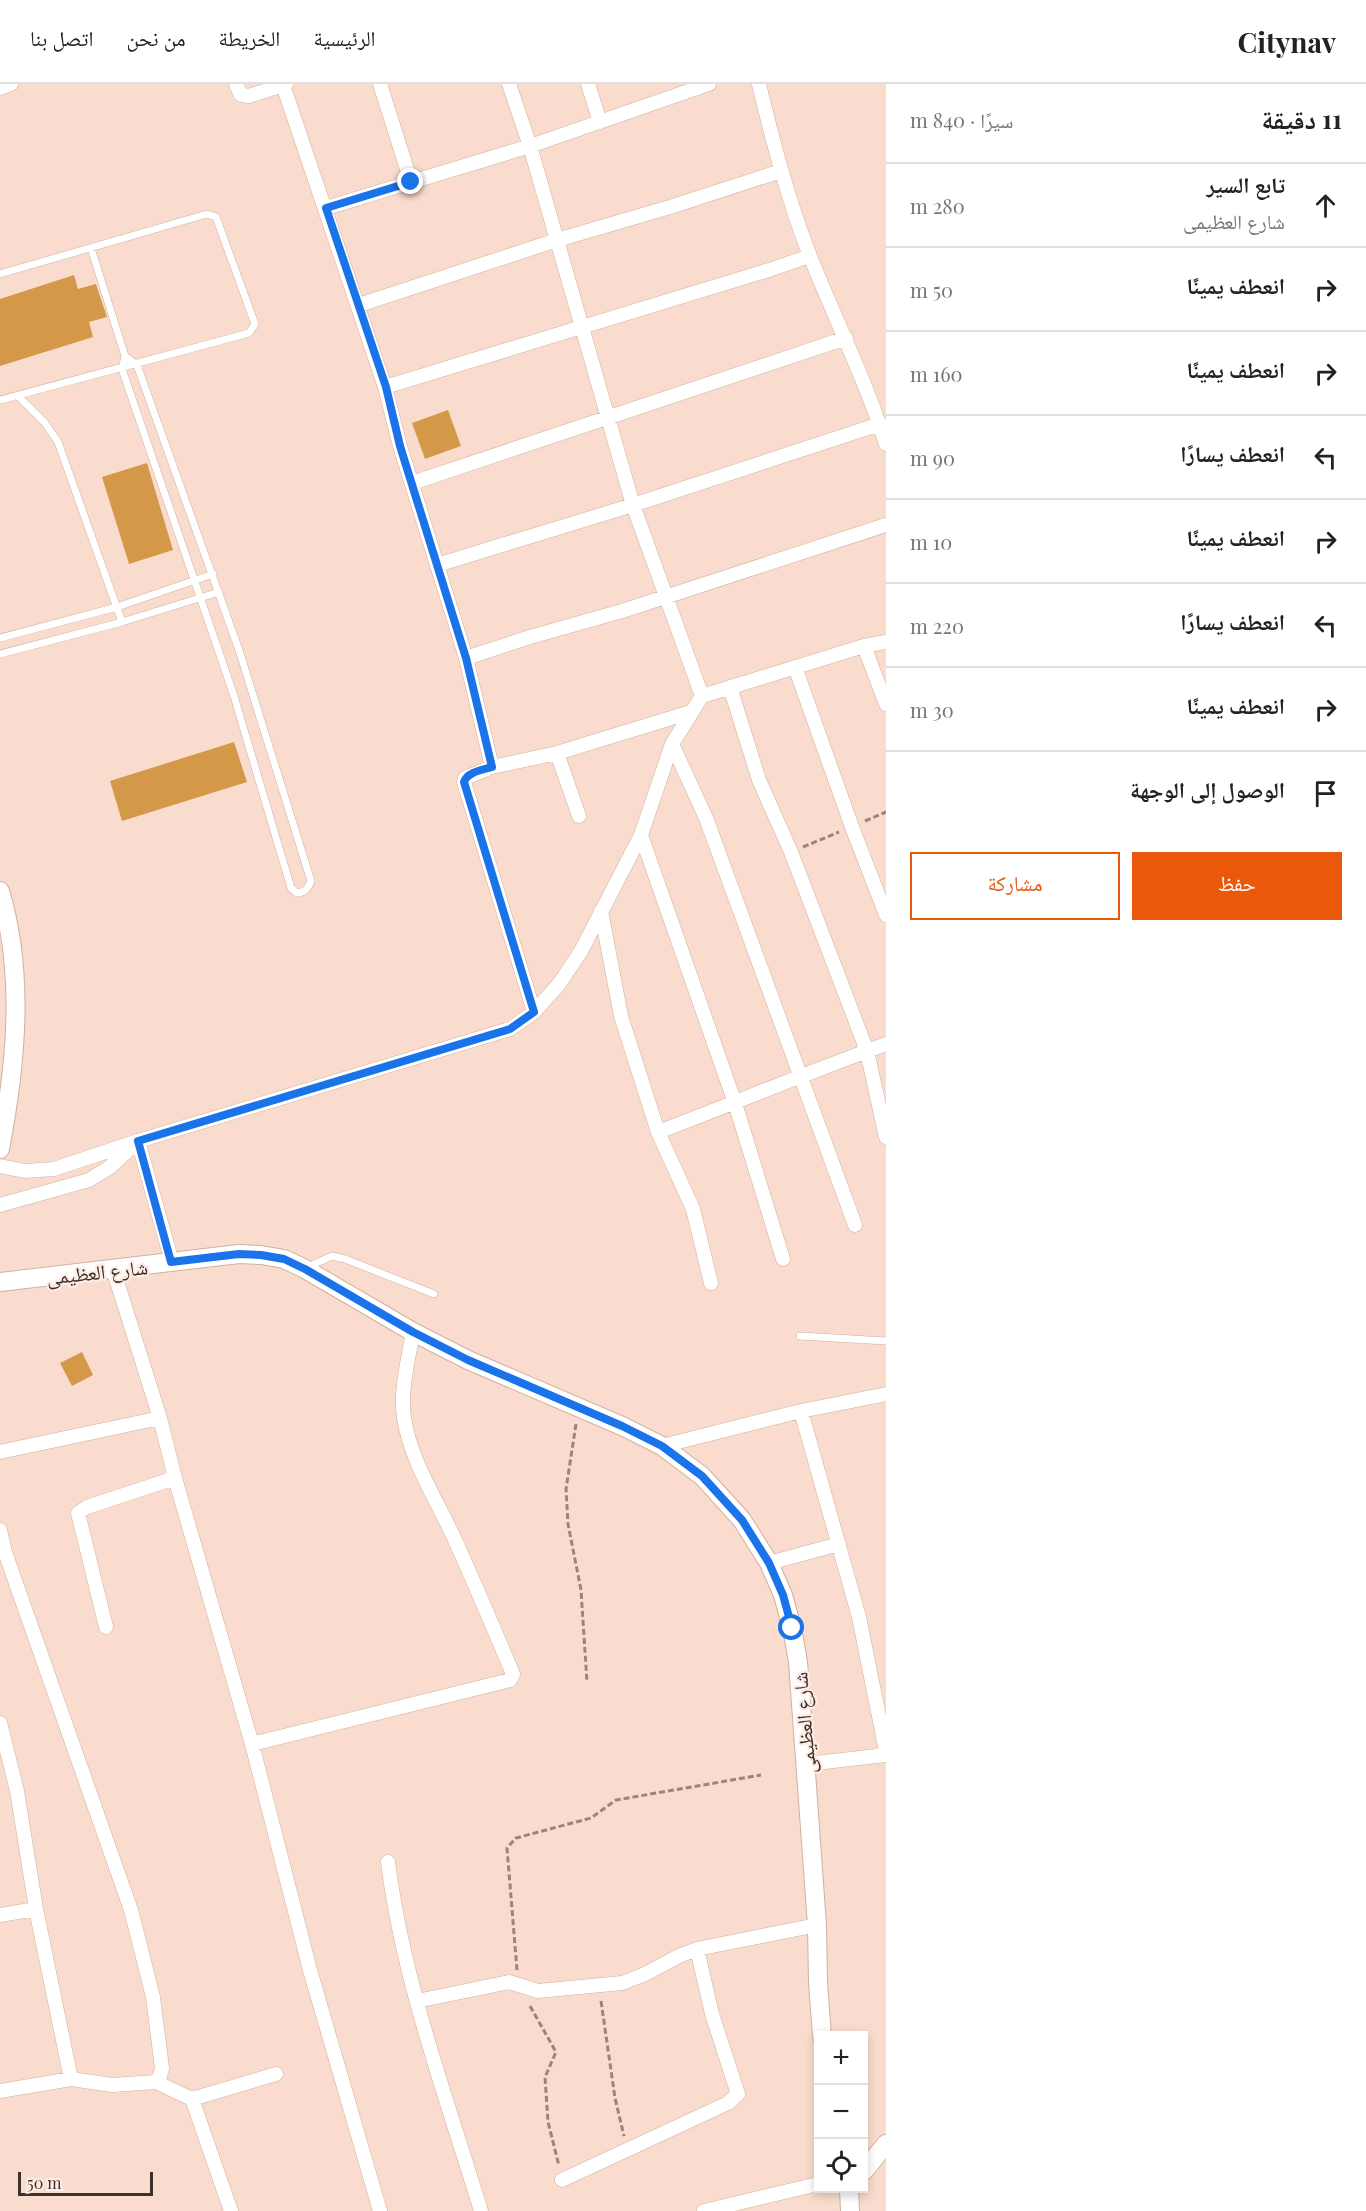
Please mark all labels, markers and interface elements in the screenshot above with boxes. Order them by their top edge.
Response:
text: اتصل بنا [30,23,93,51]
text: من نحن [126,23,186,51]
text: الخريطة [219,23,280,51]
text: الرئيسية [313,23,376,51]
text: Citynav [1237,23,1336,60]
text: 11 دقيقة [1261,101,1342,136]
text: سيرًا · 840 m [910,106,1013,133]
route end [397,168,423,194]
text: تابع السير [1206,169,1285,199]
icon: ahead [1309,189,1342,222]
text: 280 m [910,192,965,219]
text: شارع العظيمى [1183,207,1285,234]
text: انعطف يمينًا [1187,270,1285,300]
icon: right [1309,273,1342,306]
text: 50 m [910,276,953,303]
text: انعطف يمينًا [1187,354,1285,384]
icon: right [1309,357,1342,390]
text: 160 m [910,360,963,387]
text: انعطف يسارًا [1180,438,1285,468]
icon: left [1309,441,1342,474]
text: 90 m [910,444,955,471]
text: انعطف يمينًا [1187,522,1285,552]
icon: right [1309,525,1342,558]
text: 10 m [910,528,952,555]
text: انعطف يسارًا [1180,606,1285,636]
icon: left [1309,609,1342,642]
text: 220 m [910,612,964,639]
text: انعطف يمينًا [1187,690,1285,720]
icon: right [1309,693,1342,726]
text: 30 m [910,696,954,723]
text: الوصول إلى الوجهة [1130,774,1285,804]
icon: arrive [1309,777,1342,810]
button: مشاركة [910,852,1120,920]
button: حفظ [1132,852,1342,920]
street label: شارع العظيمى [45,1252,149,1291]
route start [778,1614,804,1640]
street label: شارع العظيمى [785,1671,822,1775]
map controls [814,2031,868,2193]
button: + [814,2031,868,2085]
button: − [814,2085,868,2139]
button: locate [814,2139,868,2193]
scale bar [18,2169,153,2196]
text: 50 m [27,2172,61,2193]

